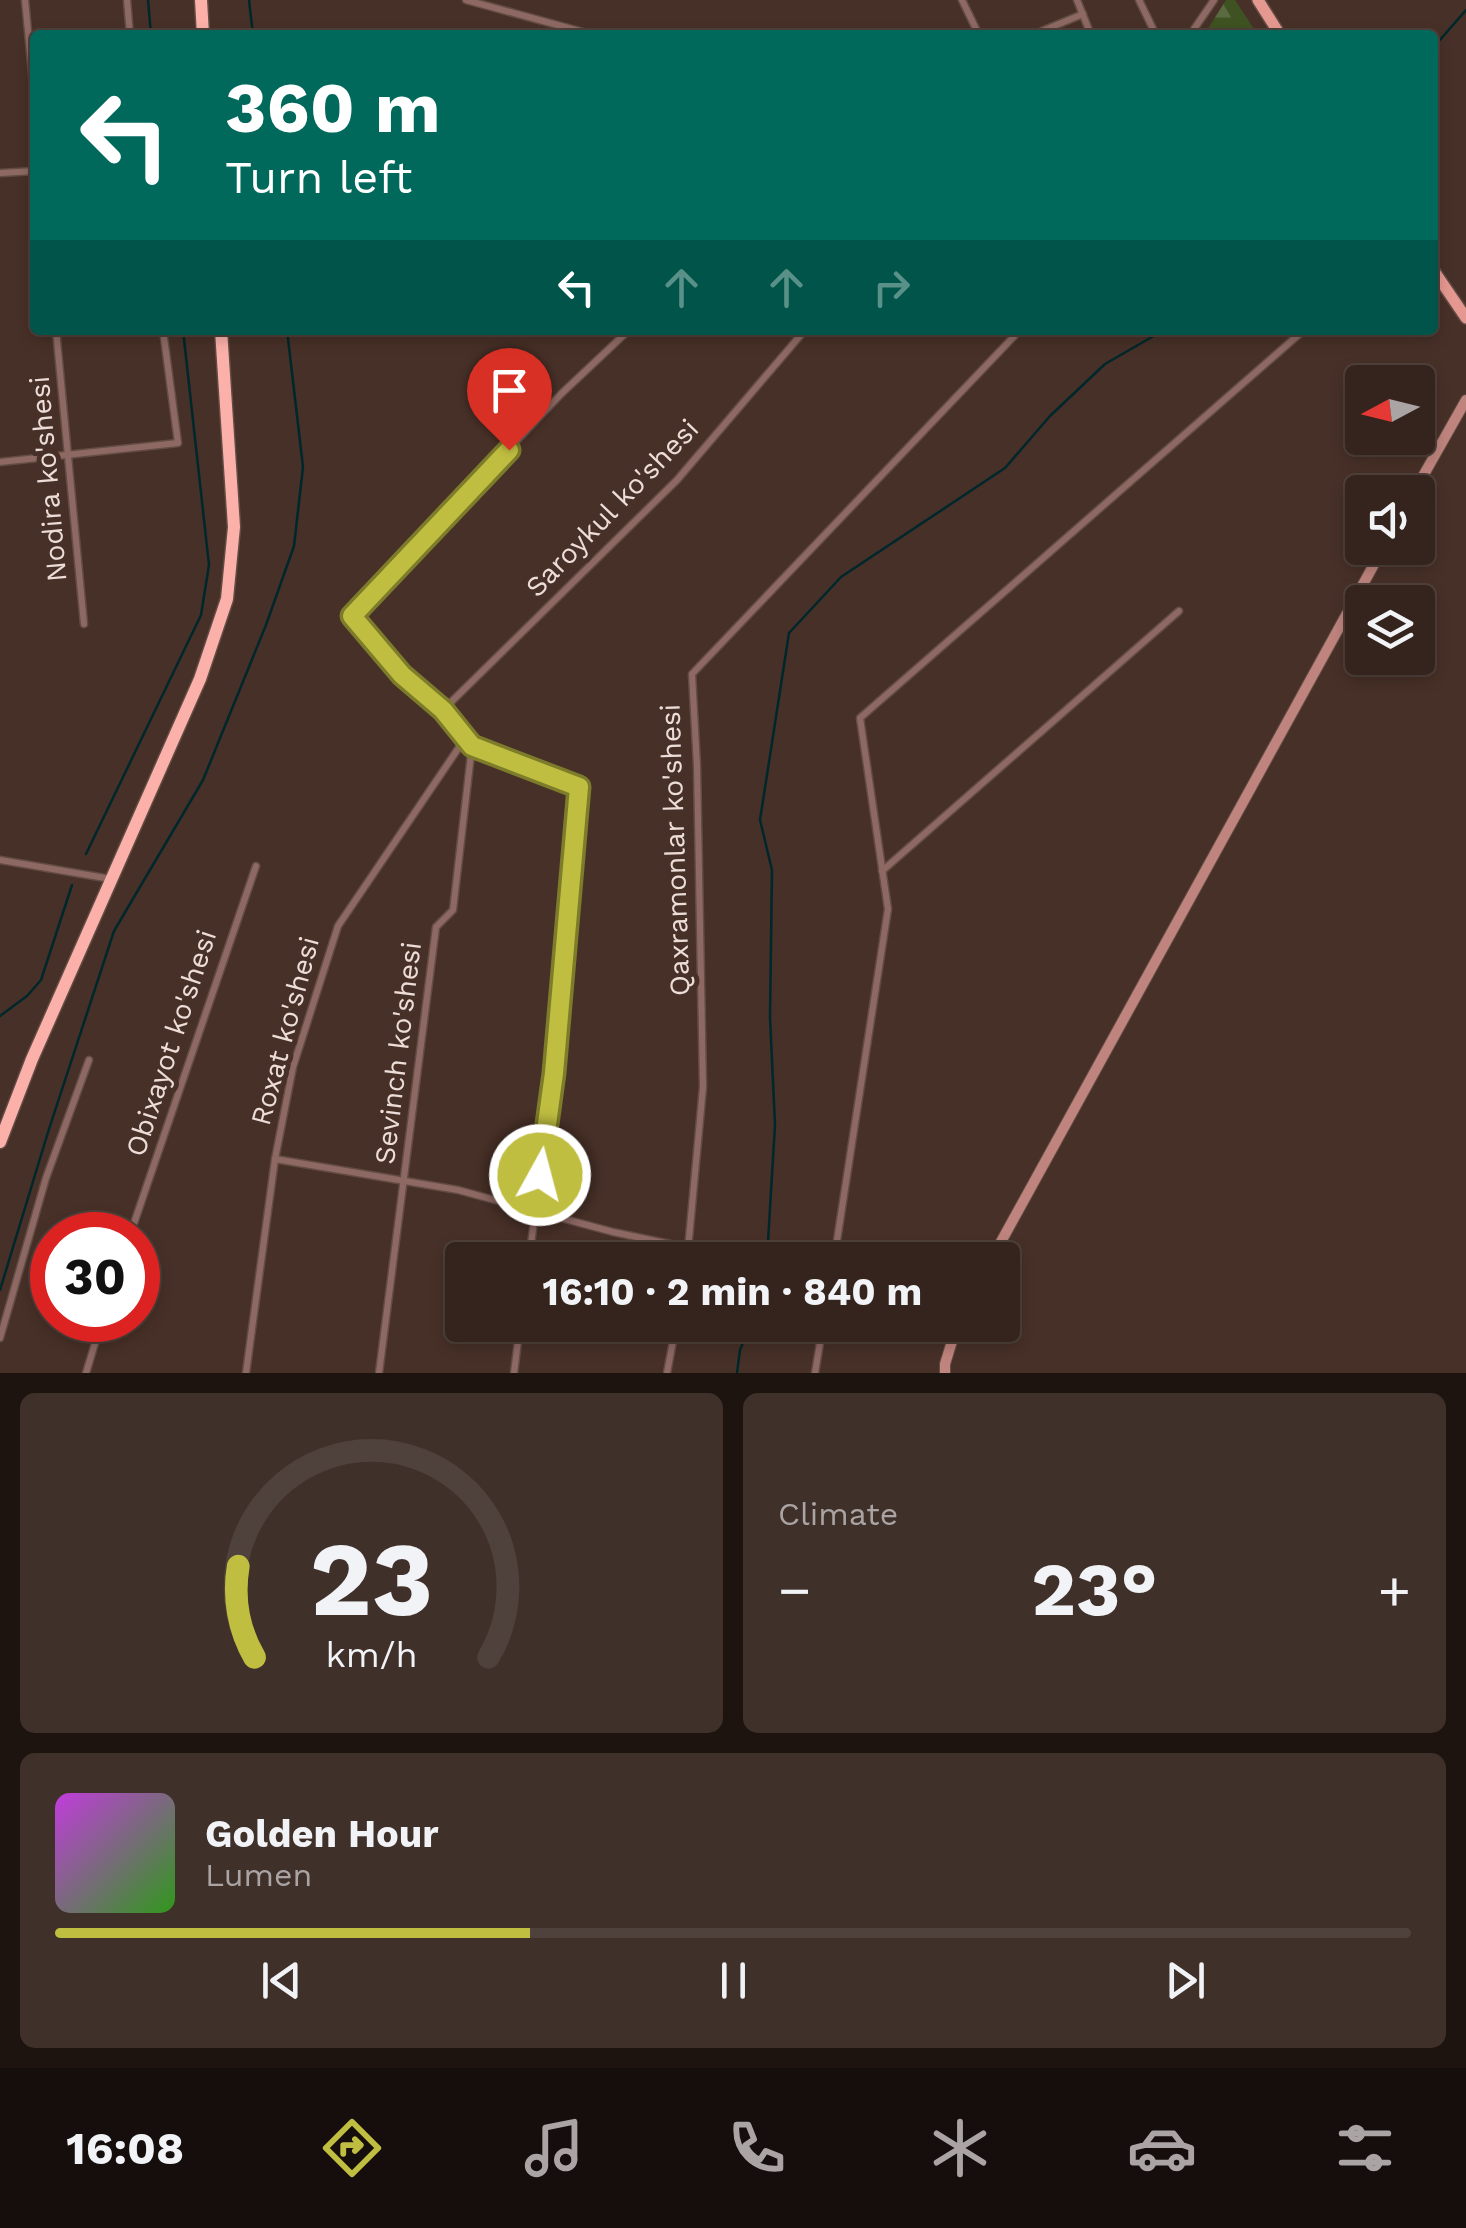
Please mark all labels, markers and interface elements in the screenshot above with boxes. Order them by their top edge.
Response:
text: 360 m [225,67,441,149]
icon: left [60,70,190,200]
text: Turn left [225,151,412,204]
icon: left [549,260,604,315]
icon: ahead [654,260,709,315]
icon: ahead [759,260,814,315]
icon: right [864,260,919,315]
pin [467,348,552,451]
icon: arrive [482,363,537,418]
north arrow [1345,365,1435,455]
map controls [1345,365,1435,675]
street label: Nodira ko'shesi [23,375,73,583]
street label: Saroykul ko'shesi [519,412,705,604]
button: sound [1345,475,1435,565]
button: layers [1345,585,1435,675]
street label: Qaxramonlar ko'shesi [653,703,697,997]
street label: Obixayot ko'shesi [119,926,223,1160]
street label: Roxat ko'shesi [244,933,326,1129]
street label: Sevinch ko'shesi [368,940,428,1166]
position arrow [488,1123,592,1227]
speed limit sign: 30 [30,1212,160,1342]
text: 16:10 · 2 min · 840 m [543,1270,922,1314]
text: Climate [778,1495,898,1533]
text: 23 [310,1518,433,1640]
text: 23° [1031,1545,1158,1633]
text: − [778,1558,811,1622]
text: + [1378,1558,1411,1622]
text: km/h [325,1634,418,1676]
text: Golden Hour [205,1812,439,1856]
text: Lumen [205,1856,312,1894]
icon: previous [254,1953,309,2008]
icon: pause [706,1953,761,2008]
icon: next [1158,1953,1213,2008]
icon: directions [317,2113,387,2183]
icon: music [519,2113,589,2183]
icon: phone [722,2113,792,2183]
icon: climate [925,2113,995,2183]
icon: car [1127,2113,1197,2183]
icon: filters [1330,2113,1400,2183]
text: 16:08 [66,2122,184,2175]

